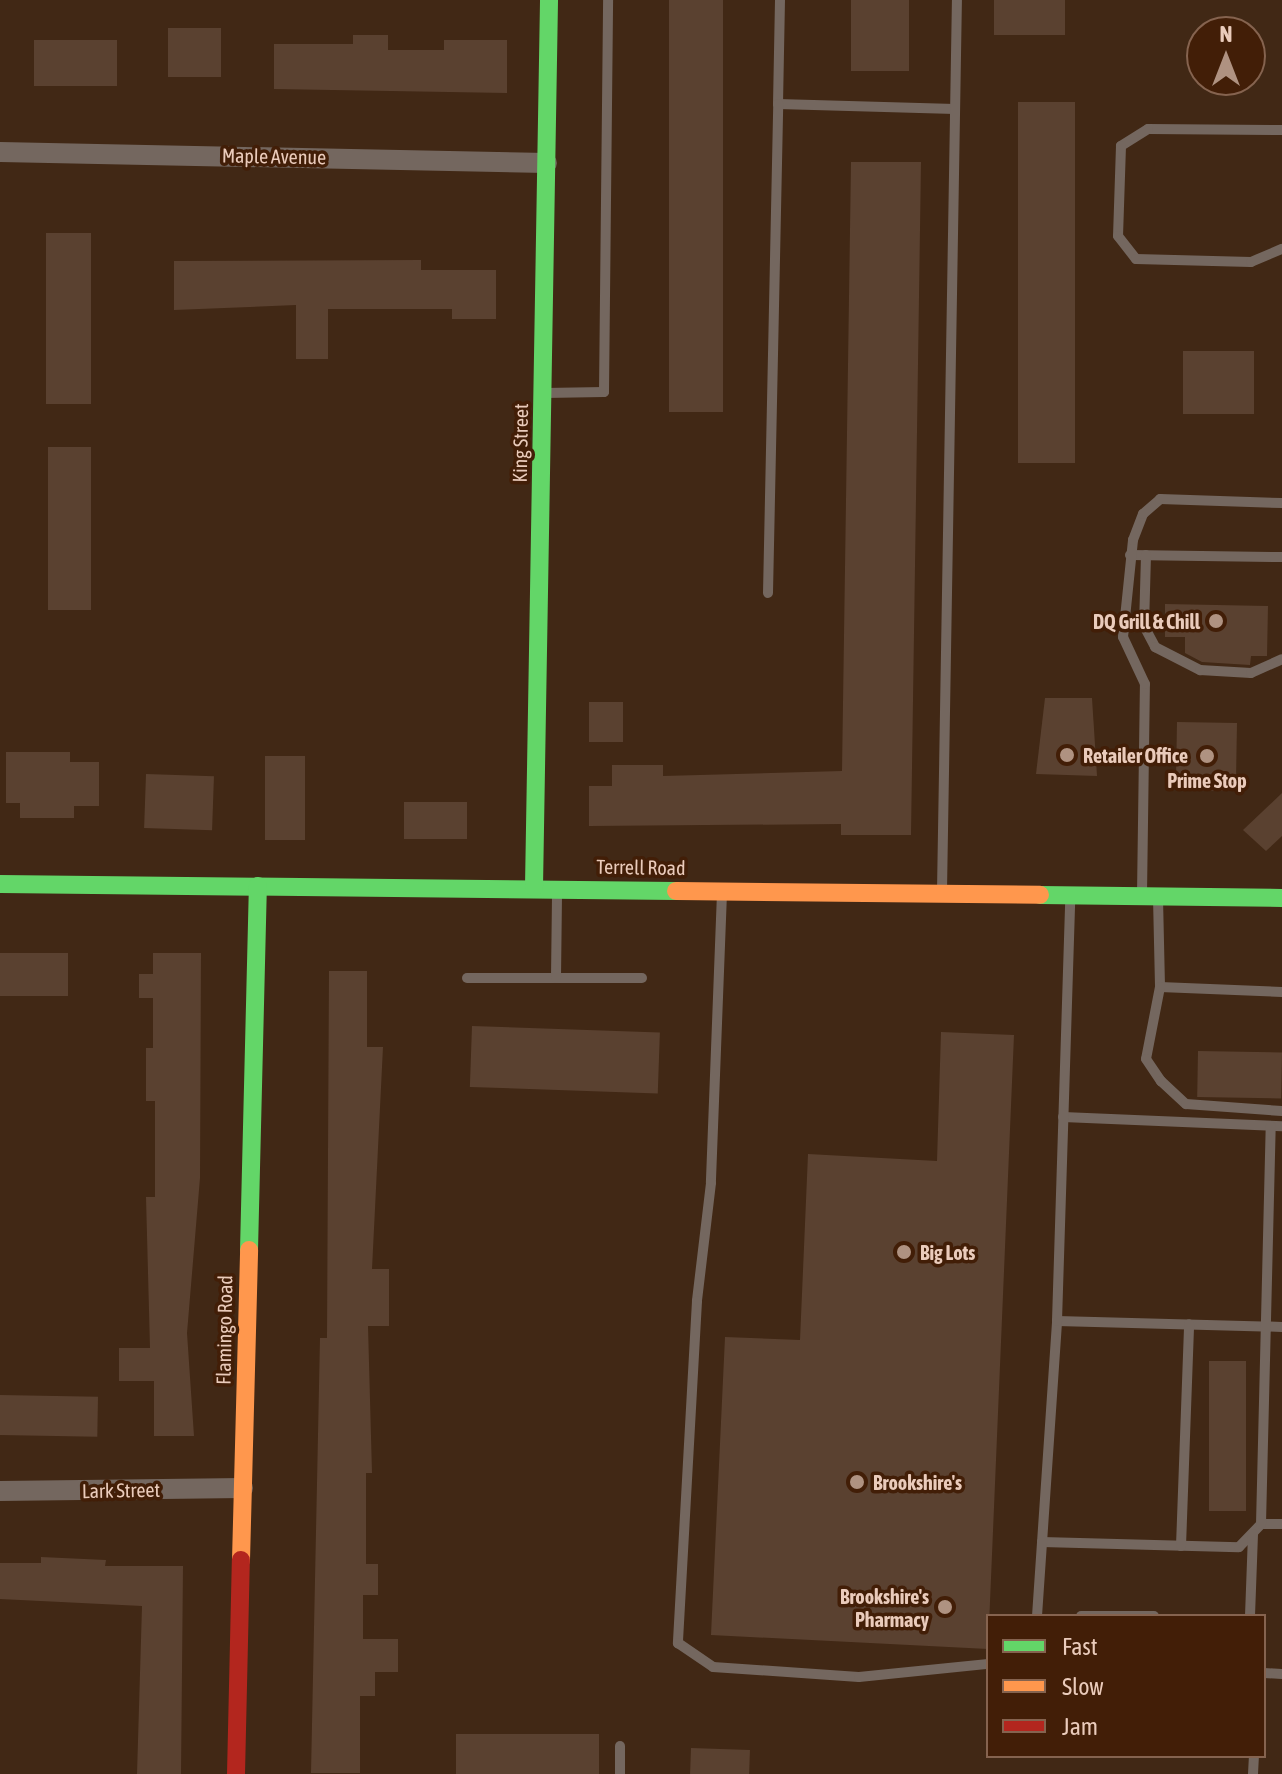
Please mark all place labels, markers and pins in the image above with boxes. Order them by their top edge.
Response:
place label: DQ Grill & Chill [1093,609,1200,633]
marker: DQ Grill & Chill [1207,612,1225,630]
place label: Retailer Office [1083,743,1188,767]
marker: Retailer Office [1058,746,1076,764]
marker: Prime Stop [1198,747,1216,765]
place label: Prime Stop [1167,768,1247,792]
place label: Big Lots [920,1240,975,1264]
marker: Big Lots [895,1243,913,1261]
place label: Brookshire's [873,1470,962,1494]
marker: Brookshire's [848,1473,866,1491]
place label: Brookshire's Pharmacy [840,1584,929,1631]
marker: Brookshire's Pharmacy [936,1598,954,1616]

